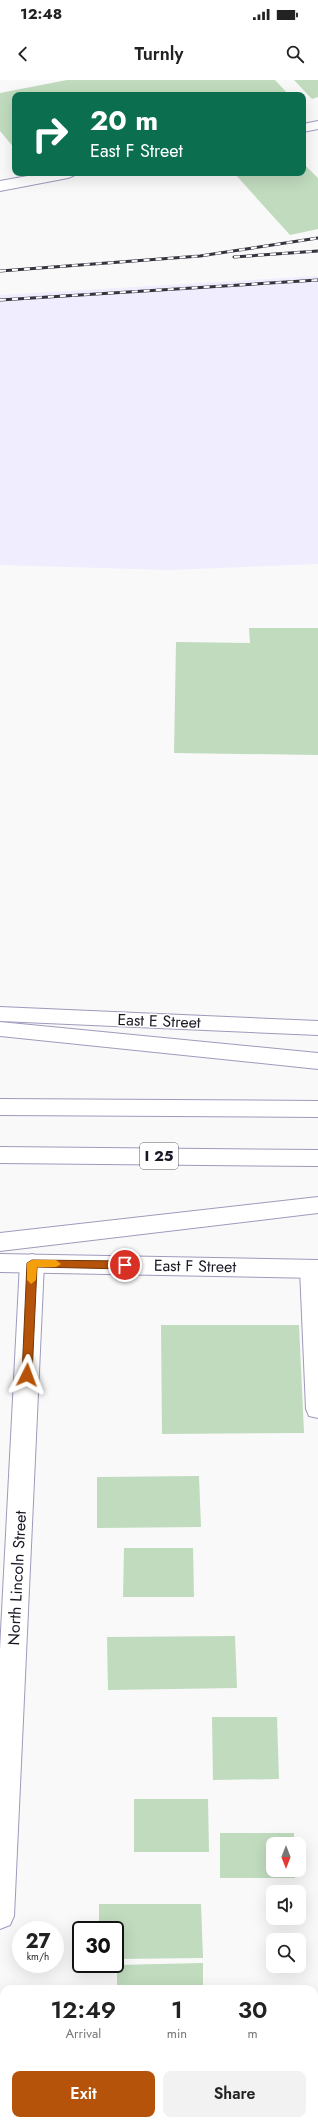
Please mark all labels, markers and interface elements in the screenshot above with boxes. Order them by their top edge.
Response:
text: 12:48 [20,3,62,25]
text: Turnly [135,41,183,67]
icon: back [12,43,34,65]
icon: search [284,43,306,65]
text: 20 m [90,100,158,141]
icon: right [24,108,76,160]
text: East F Street [90,138,183,164]
street label: East E Street [117,1008,201,1034]
road number: I 25 [140,1143,178,1169]
pin [108,1248,142,1282]
icon: arrive [114,1254,136,1276]
street label: East F Street [154,1254,237,1278]
position arrow [6,1354,48,1396]
street label: North Lincoln Street [2,1510,32,1646]
north arrow [266,1837,306,1877]
map controls [266,1837,306,1973]
button: sound [266,1885,306,1925]
speed limit sign: 30 [72,1921,124,1973]
text: 27 [25,1927,51,1956]
button: search [266,1933,306,1973]
text: km/h [27,1949,49,1964]
text: 12:49 [51,1992,116,2027]
text: 1 [171,1992,183,2027]
text: 30 [238,1992,267,2027]
text: Arrival [65,2024,101,2043]
text: min [167,2024,187,2043]
text: m [247,2024,258,2043]
button: Exit [12,2071,155,2117]
button: Share [163,2071,306,2117]

